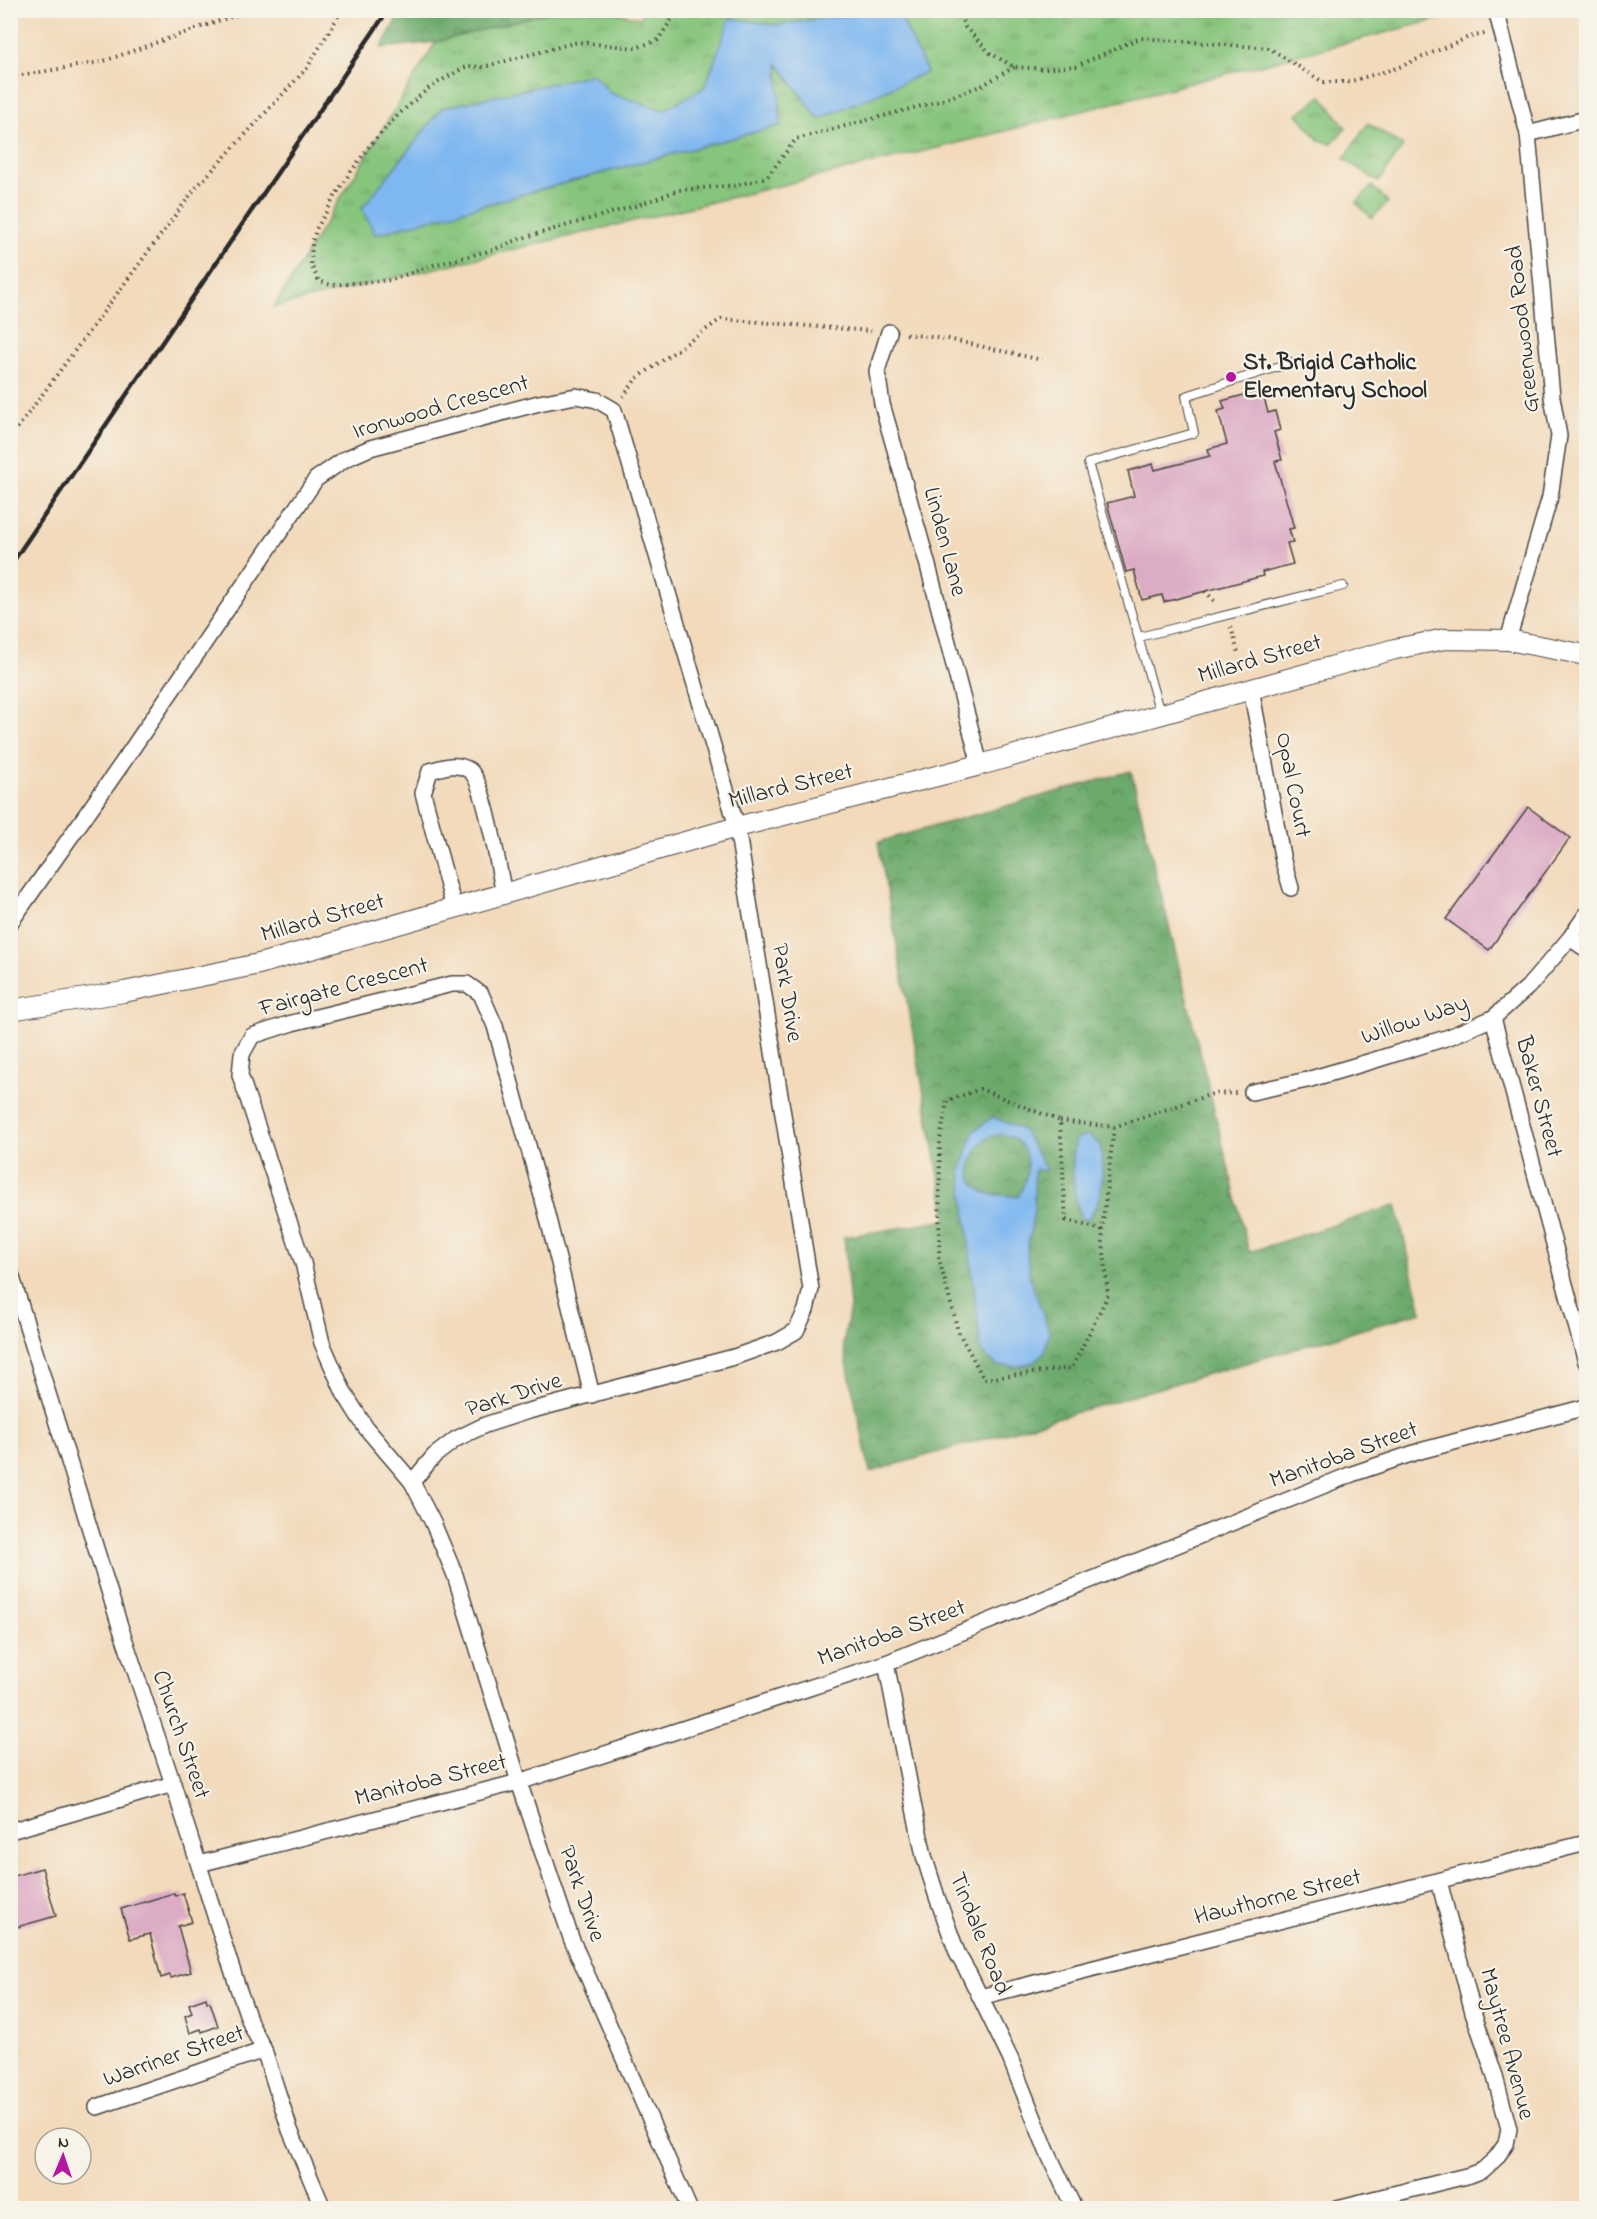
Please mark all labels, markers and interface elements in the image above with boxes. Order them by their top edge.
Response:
street label: Greenwood Road [1498,243,1550,414]
place label: St. Brigid Catholic Elementary School [1243,346,1427,410]
street label: Ironwood Crescent [349,366,533,450]
marker: St. Brigid Catholic Elementary School [1224,370,1238,384]
street label: Linden Lane [913,484,975,601]
street label: Millard Street [1194,626,1326,694]
street label: Opal Court [1265,729,1319,841]
street label: Millard Street [725,755,857,819]
street label: Millard Street [257,885,389,953]
street label: Park Drive [761,941,811,1045]
street label: Fairgate Crescent [255,949,432,1028]
street label: Willow Way [1357,986,1474,1057]
street label: Baker Street [1505,1031,1571,1162]
street label: Park Drive [461,1364,567,1428]
street label: Manitoba Street [1265,1413,1423,1499]
street label: Manitoba Street [813,1591,971,1677]
street label: Church Street [142,1666,218,1804]
street label: Manitoba Street [351,1745,511,1817]
street label: Park Drive [548,1841,614,1947]
street label: Hawthorne Street [1191,1860,1365,1936]
street label: Tindale Road [939,1867,1020,2001]
street label: Maytree Avenue [1468,1964,1543,2124]
street label: Warriner Street [99,2016,249,2098]
north arrow [33,2126,93,2186]
text: N [58,2131,69,2155]

